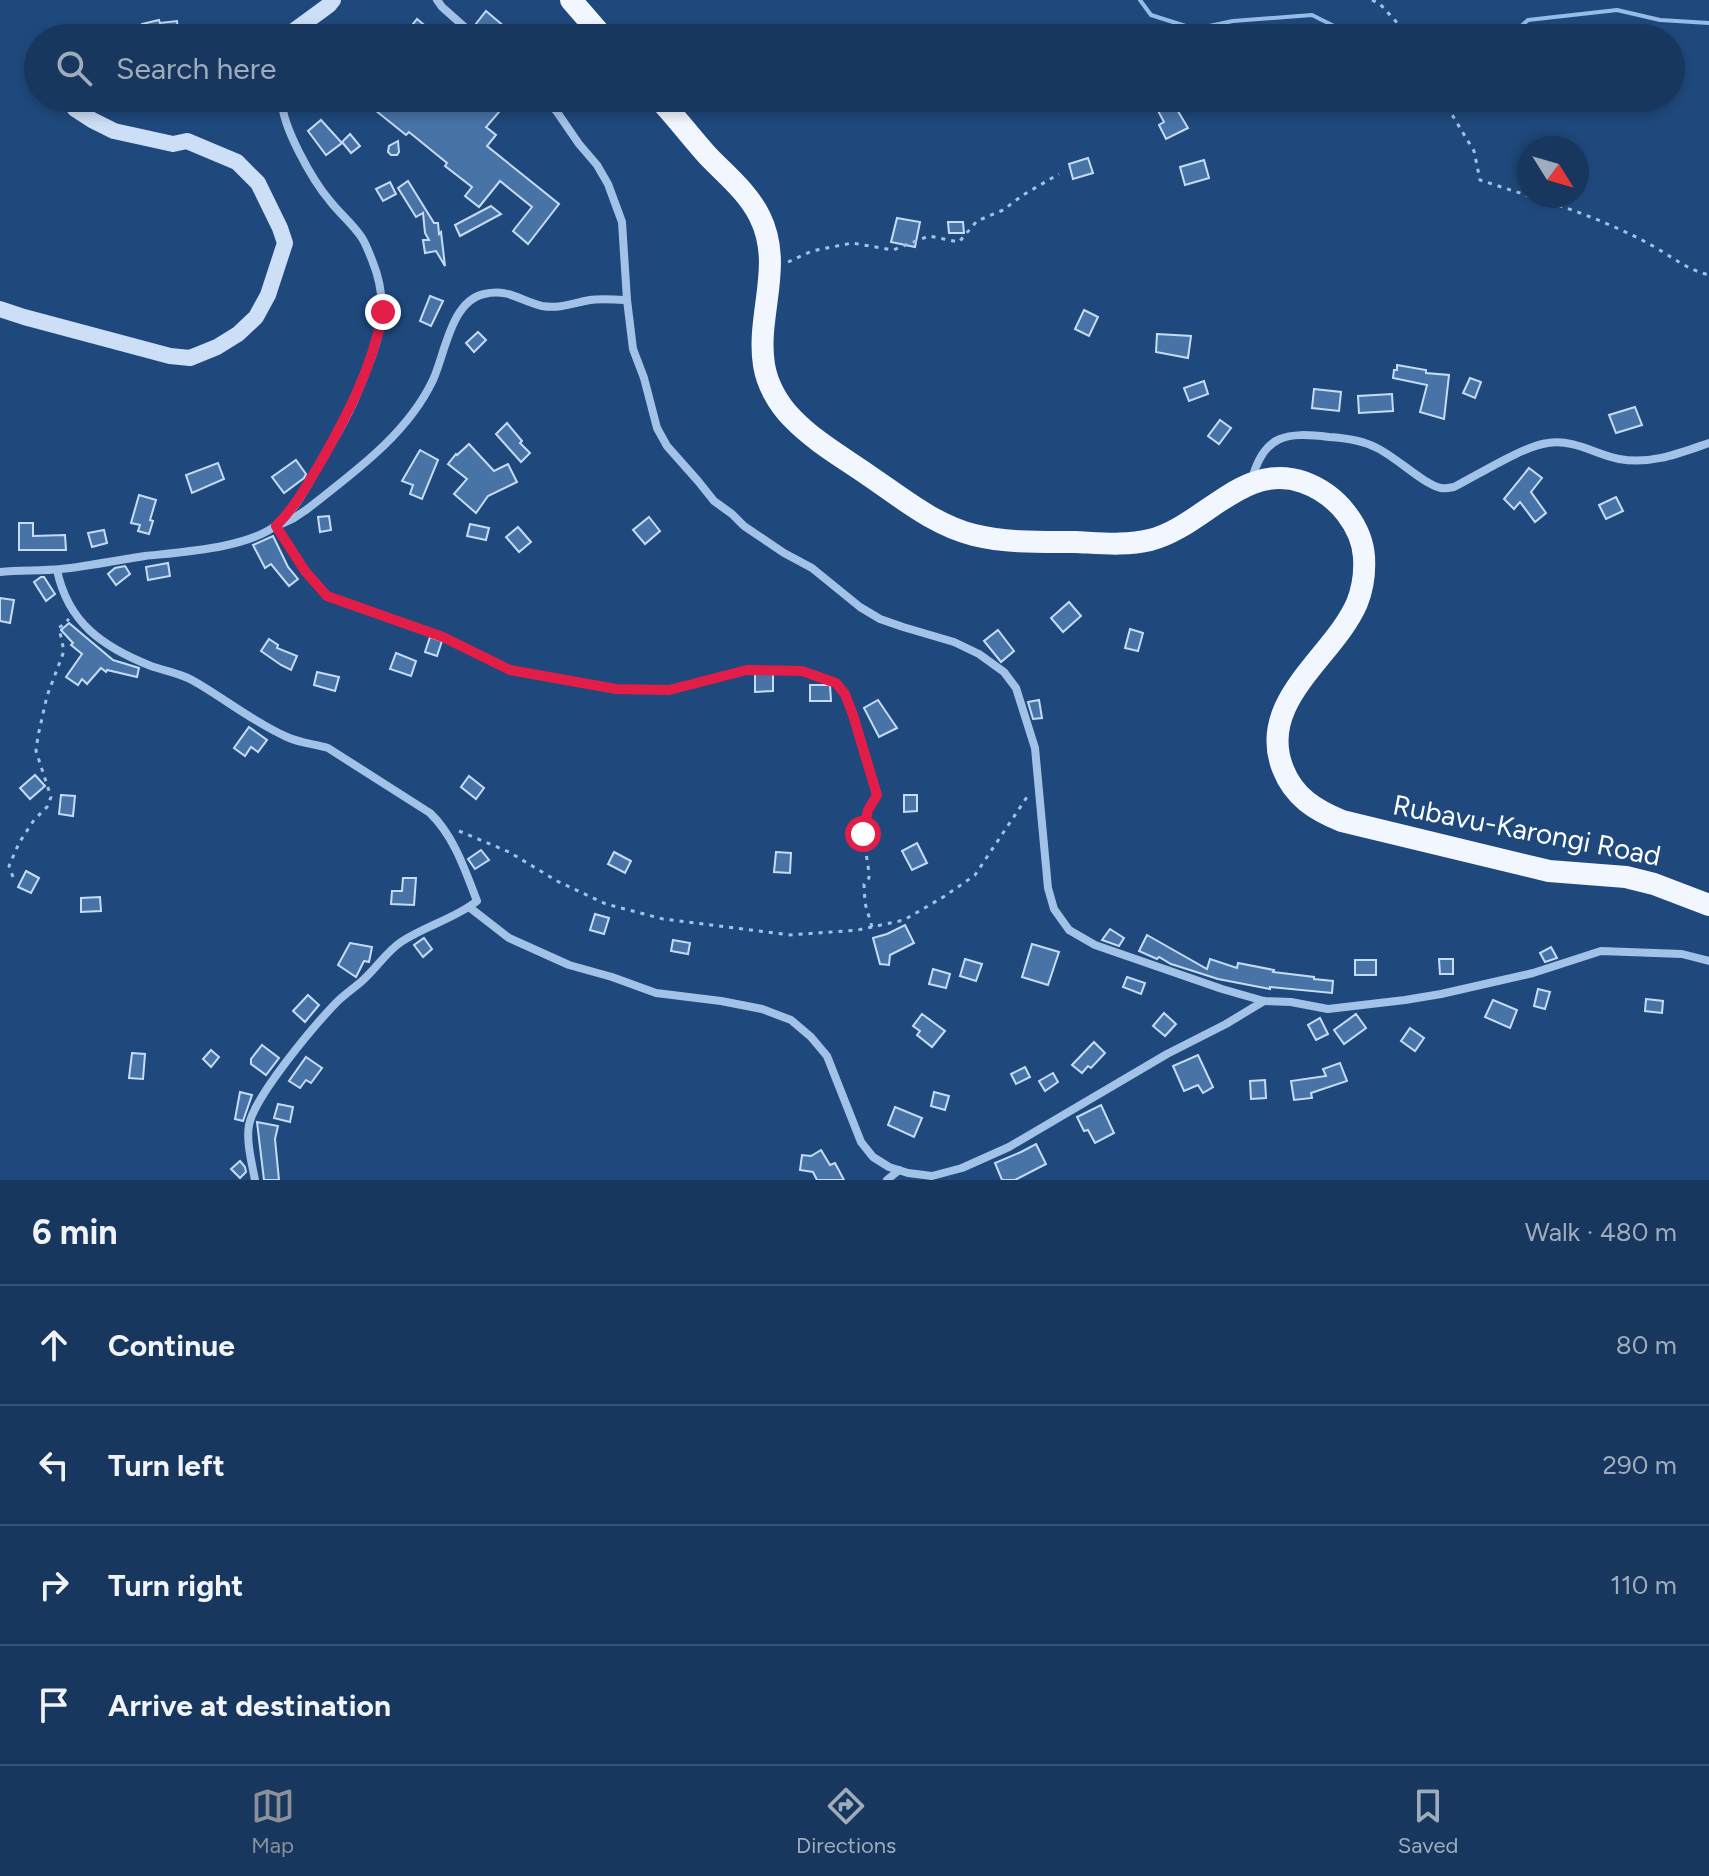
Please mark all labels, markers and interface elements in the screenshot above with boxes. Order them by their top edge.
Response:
search box [24,24,1685,112]
icon: search [52,46,96,90]
text: Search here [116,50,276,87]
north arrow [1517,136,1589,208]
route end [365,294,401,330]
street label: Rubavu-Karongi Road [1390,787,1664,873]
route start [845,816,881,852]
text: 6 min [32,1212,118,1253]
text: Walk · 480 m [1525,1216,1677,1248]
icon: ahead [32,1323,76,1367]
text: Continue [108,1327,235,1364]
text: 80 m [1616,1329,1677,1361]
icon: left [32,1443,76,1487]
text: Turn left [108,1447,225,1484]
text: 290 m [1603,1449,1677,1481]
icon: right [32,1563,76,1607]
text: Turn right [108,1567,243,1604]
text: 110 m [1610,1569,1677,1601]
icon: arrive [32,1683,76,1727]
text: Arrive at destination [108,1687,391,1724]
tab: Map [251,1784,295,1859]
tab: Directions [796,1784,896,1859]
tab: Saved [1398,1784,1458,1859]

